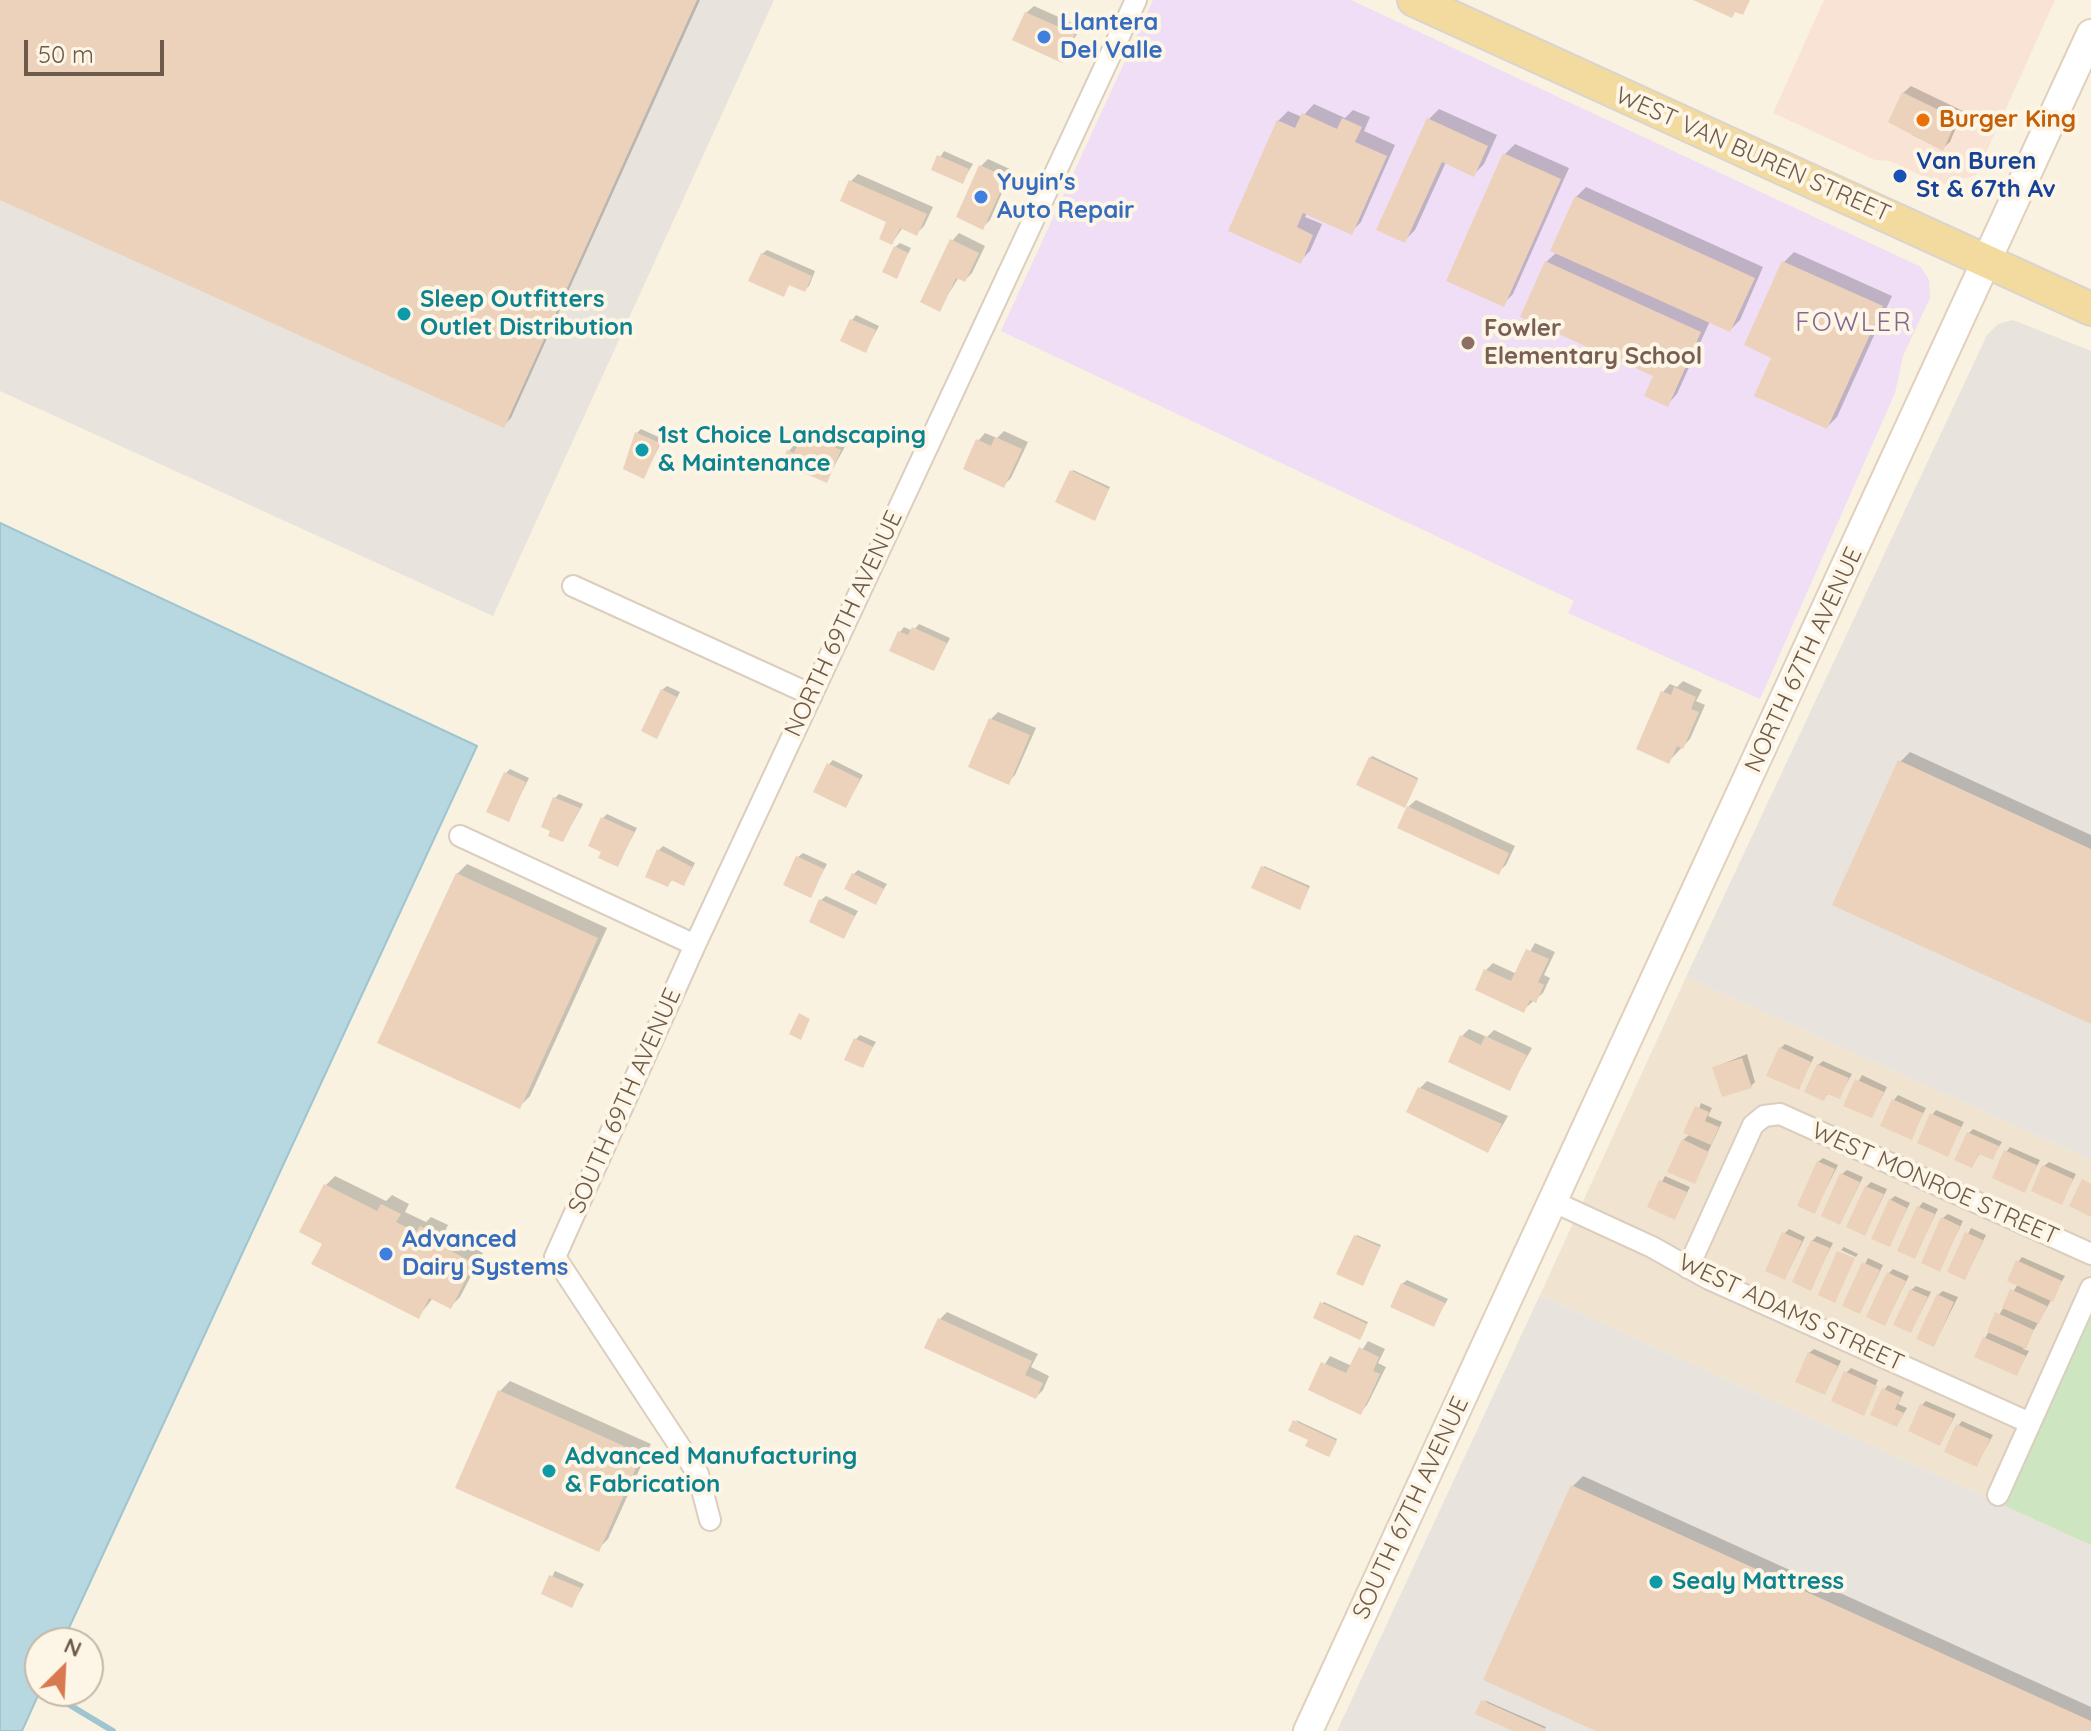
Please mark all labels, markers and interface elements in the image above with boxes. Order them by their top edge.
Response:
place label: Llantera Del Valle [1060,9,1163,65]
scale bar [28,24,168,74]
marker: Llantera Del Valle [1035,28,1053,46]
text: 50 m [38,39,94,69]
street label: WEST VAN BUREN STREET [1611,81,1895,229]
place label: Burger King [1939,106,2076,134]
marker: Burger King [1914,111,1932,129]
place label: Van Buren St & 67th Av [1916,148,2056,204]
marker: Van Buren St & 67th Av [1891,167,1909,185]
place label: Yuyin's Auto Repair [997,169,1134,225]
marker: Yuyin's Auto Repair [972,188,990,206]
place label: Sleep Outfitters Outlet Distribution [420,286,633,342]
marker: Sleep Outfitters Outlet Distribution [395,305,413,323]
district label: FOWLER [1795,307,1913,339]
place label: Fowler Elementary School [1484,315,1702,371]
marker: Fowler Elementary School [1459,334,1477,352]
place label: 1st Choice Landscaping & Maintenance [658,422,926,478]
marker: 1st Choice Landscaping & Maintenance [633,441,651,459]
street label: NORTH 69TH AVENUE [779,507,909,741]
street label: NORTH 67TH AVENUE [1739,543,1869,777]
street label: SOUTH 69TH AVENUE [562,984,688,1218]
street label: WEST MONROE STREET [1807,1116,2063,1252]
place label: Advanced Dairy Systems [402,1226,568,1282]
marker: Advanced Dairy Systems [377,1245,395,1263]
street label: WEST ADAMS STREET [1674,1248,1908,1378]
street label: SOUTH 67TH AVENUE [1347,1392,1475,1624]
place label: Advanced Manufacturing & Fabrication [565,1443,857,1499]
marker: Advanced Manufacturing & Fabrication [540,1462,558,1480]
place label: Sealy Mattress [1672,1568,1844,1596]
marker: Sealy Mattress [1647,1573,1665,1591]
north arrow [24,1627,104,1707]
text: N [60,1631,86,1663]

